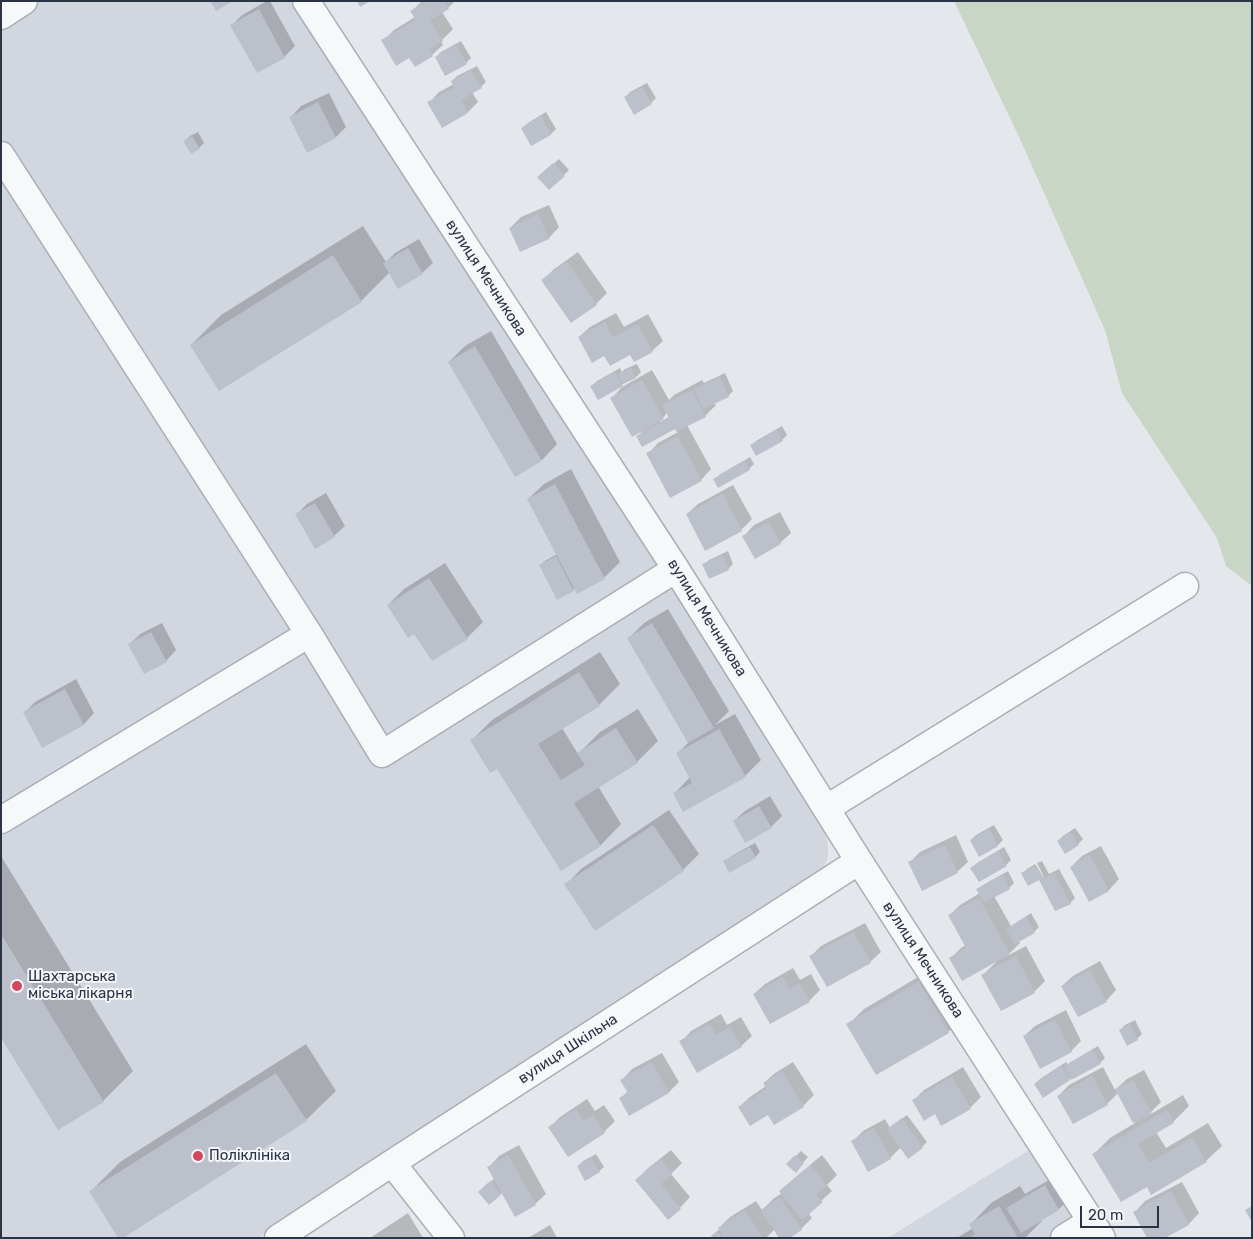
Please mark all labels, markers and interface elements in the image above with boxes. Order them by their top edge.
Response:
street label: вулиця Мечникова [442,217,530,339]
street label: вулиця Мечникова [664,556,750,680]
street label: вулиця Мечникова [879,899,967,1021]
place label: Шахтарська міська лікарня [28,968,133,1003]
marker: Шахтарська міська лікарня [10,979,24,993]
street label: вулиця Шкільна [515,1010,621,1088]
place label: Поліклініка [209,1147,290,1165]
marker: Поліклініка [191,1149,205,1163]
scale bar [1083,1196,1162,1228]
text: 20 m [1088,1206,1123,1224]

